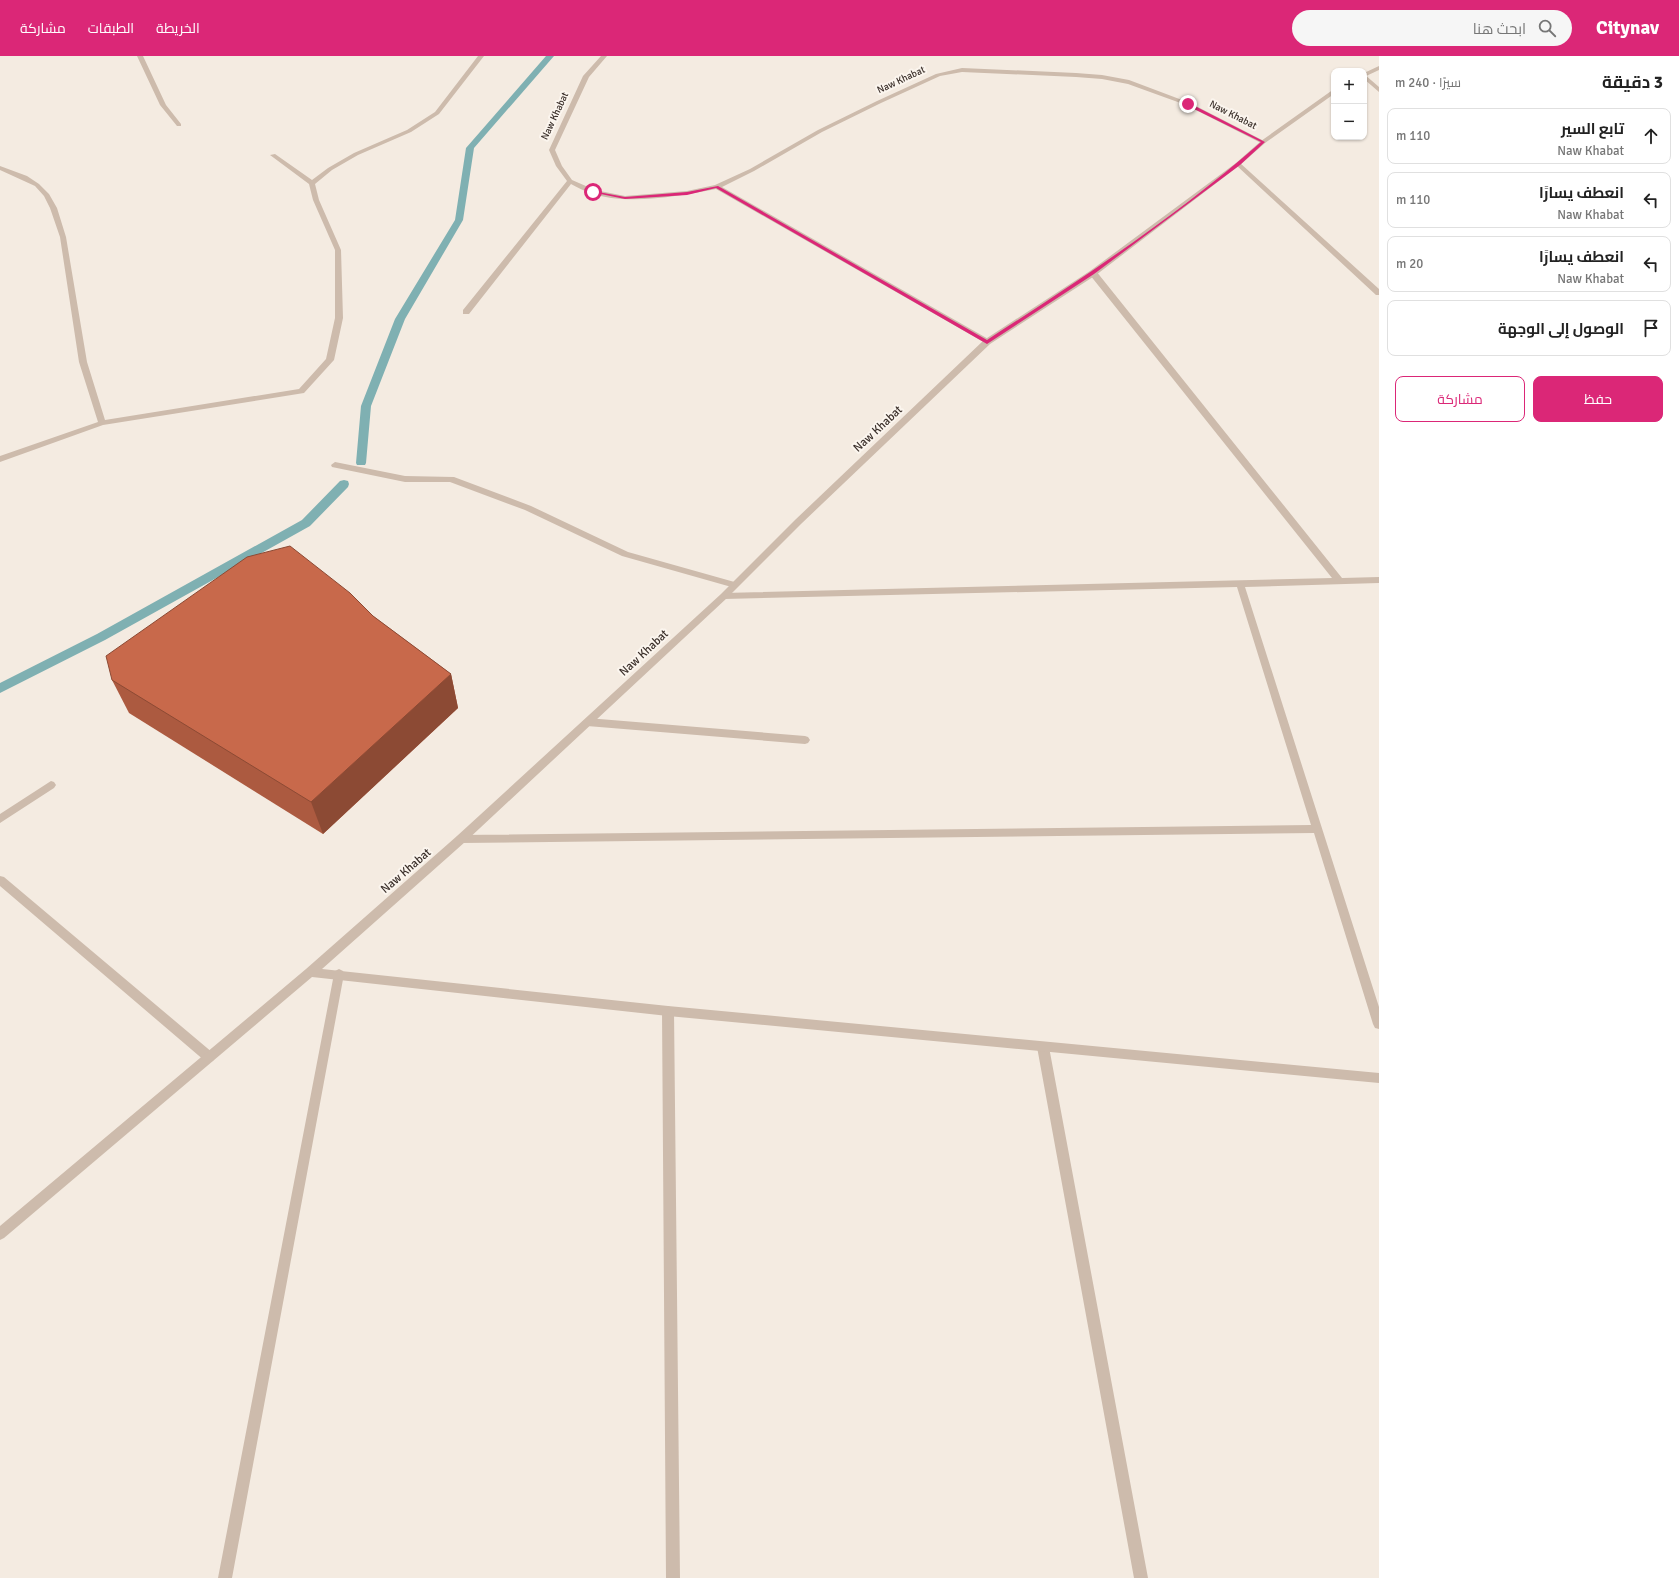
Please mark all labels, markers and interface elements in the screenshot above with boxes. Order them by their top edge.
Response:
search box [1292,10,1572,46]
text: Citynav [1596,16,1659,40]
icon: search [1536,17,1558,39]
text: مشاركة [20,20,66,37]
text: الطبقات [88,20,134,37]
text: الخريطة [156,20,200,37]
text: ابحث هنا [1473,20,1526,38]
street label: Naw Khabat [875,63,927,96]
map controls [1331,68,1367,140]
button: + [1331,68,1367,104]
text: 3 دقيقة [1602,72,1663,93]
text: سيرًا · 240 m [1395,75,1461,91]
street label: Naw Khabat [539,90,572,142]
route end [1179,95,1197,113]
street label: Naw Khabat [1207,98,1259,132]
button: − [1331,104,1367,140]
text: تابع السير [1561,120,1624,138]
icon: ahead [1640,125,1662,147]
text: 110 m [1396,128,1430,144]
text: Naw Khabat [1557,143,1624,159]
route start [584,183,602,201]
text: انعطف يسارًا [1539,184,1624,202]
icon: left [1640,189,1662,211]
text: 110 m [1396,192,1430,208]
text: Naw Khabat [1557,207,1624,223]
text: انعطف يسارًا [1539,248,1624,266]
icon: left [1640,253,1662,275]
text: 20 m [1396,256,1423,272]
text: Naw Khabat [1557,271,1624,287]
icon: arrive [1640,317,1662,339]
text: الوصول إلى الوجهة [1498,320,1624,338]
button: مشاركة [1395,376,1525,422]
button: حفظ [1533,376,1663,422]
street label: Naw Khabat [850,402,906,456]
street label: Naw Khabat [616,626,672,680]
street label: Naw Khabat [378,845,434,897]

